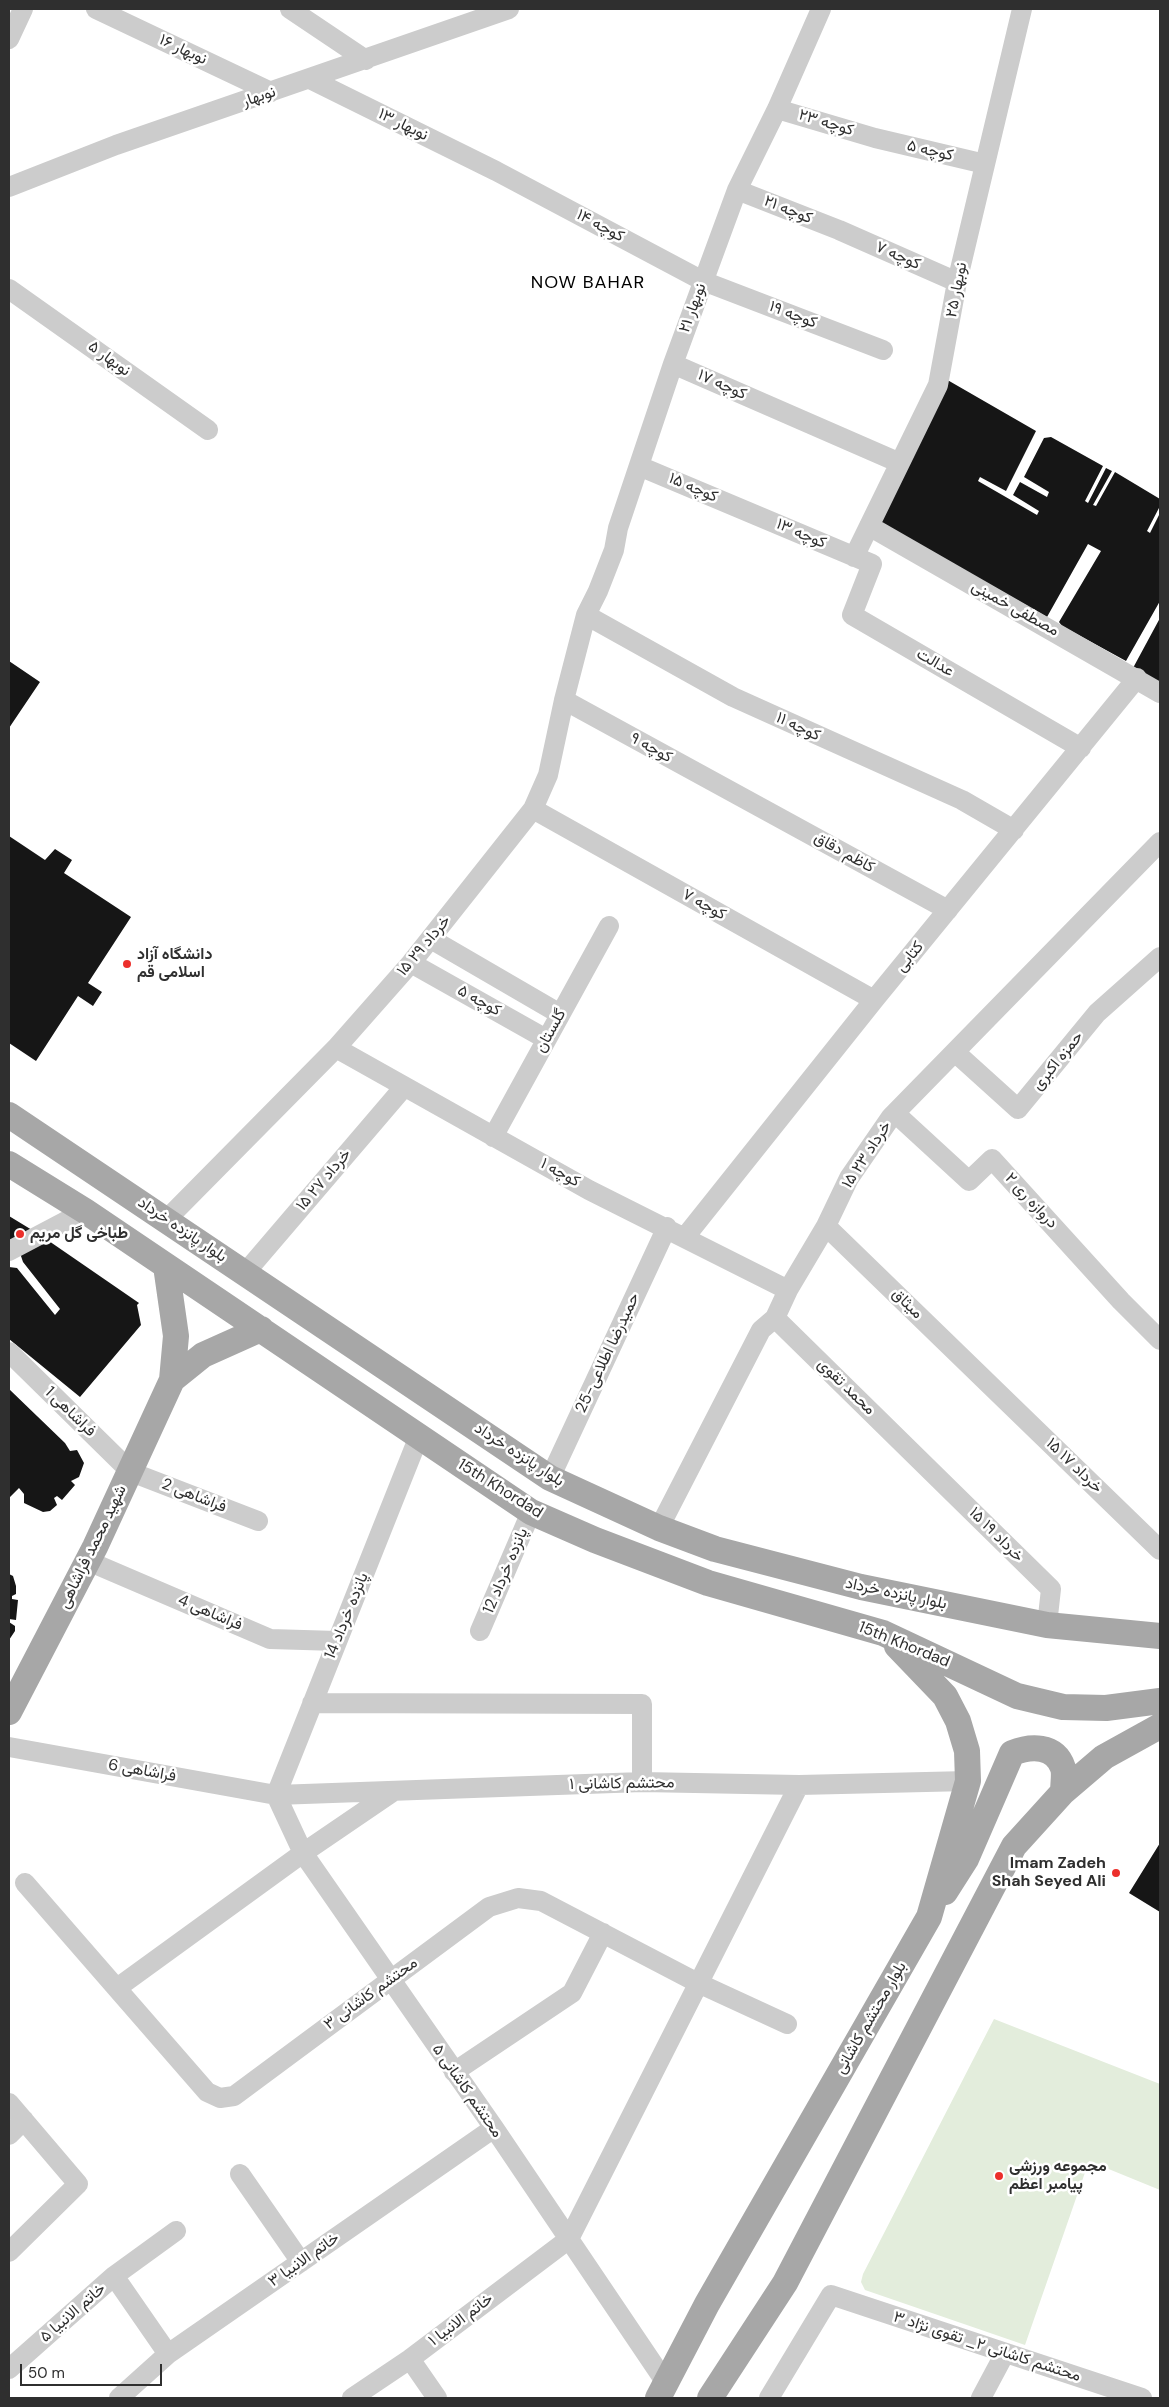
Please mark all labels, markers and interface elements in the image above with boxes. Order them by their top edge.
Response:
street label: نوبهار ۱۶ [156,31,210,69]
street label: نوبهار [240,82,278,112]
street label: نوبهار ۱۳ [375,105,431,145]
street label: کوچه ۲۳ [796,106,856,140]
street label: کوچه ۵ [905,136,955,166]
street label: کوچه ۲۱ [761,192,815,228]
street label: کوچه ۱۴ [573,205,627,247]
street label: کوچه ۷ [873,238,923,274]
street label: نوبهار ۲۵ [942,261,972,319]
district label: NOW BAHAR [530,272,646,294]
street label: نوبهار ۲۱ [675,281,711,335]
street label: کوچه ۱۹ [766,297,820,333]
street label: نوبهار ۵ [84,337,134,381]
street label: کوچه ۱۷ [695,366,749,404]
street label: کوچه ۱۵ [666,469,720,507]
street label: کوچه ۱۳ [773,515,829,553]
street label: مصطفی خمینی [968,577,1062,641]
street label: عدالت [913,645,957,681]
street label: کوچه ۱۱ [773,708,823,746]
street label: کوچه ۹ [627,729,675,767]
street label: کاظم دقاق [810,829,878,877]
street label: کوچه ۷ [679,885,729,925]
street label: ۱۵ خرداد ۲۹ [393,912,455,980]
street label: کتابی [892,938,928,976]
place label: دانشگاه آزاد اسلامی قم [137,945,212,983]
marker: دانشگاه آزاد اسلامی قم [121,958,133,970]
street label: کوچه ۵ [454,981,504,1021]
street label: گلستان [531,1006,571,1056]
street label: حمزه اکبری [1028,1028,1088,1094]
street label: ۱۵ خرداد ۲۳ [838,1118,896,1192]
street label: ۱۵ خرداد ۲۷ [293,1145,355,1215]
street label: کوچه ۱ [537,1154,583,1192]
street label: دروازه ری ۲ [1000,1169,1062,1233]
street label: بلوار پانزده خرداد [134,1193,230,1267]
place label: طباخی گل مریم [30,1224,128,1244]
marker: طباخی گل مریم [14,1228,26,1240]
street label: میثاق [887,1285,927,1323]
street label: حمیدرضا اطلاعی-25 [572,1290,644,1416]
street label: محمد تقوی [813,1355,879,1419]
street label: فراشاهی 1 [40,1383,100,1441]
street label: بلوار پانزده خرداد [471,1419,567,1491]
street label: ۱۵ خرداد ۱۷ [1042,1434,1106,1498]
street label: 15th Khordad [454,1455,546,1523]
street label: فراشاهی 2 [159,1475,229,1517]
street label: شهید محمد فراشاهی [55,1482,131,1612]
street label: ۱۵ خرداد ۱۹ [965,1504,1027,1566]
street label: پانزده خرداد 12 [479,1525,533,1617]
street label: پانزده خرداد 14 [321,1570,373,1662]
street label: بلوار پانزده خرداد [844,1574,948,1614]
street label: فراشاهی 4 [175,1591,245,1635]
street label: 15th Khordad [855,1618,953,1672]
street label: فراشاهی 6 [106,1756,178,1786]
street label: محتشم کاشانی ۱ [569,1773,675,1795]
place label: Imam Zadeh Shah Seyed Ali [992,1854,1106,1892]
marker: Imam Zadeh Shah Seyed Ali [1110,1867,1122,1879]
street label: محتشم کاشانی ۳ [320,1954,422,2034]
street label: بلوار محتشم کاشانی [831,1958,911,2078]
street label: محتشم کاشانی ۵ [428,2041,506,2141]
place label: مجموعه ورزشی پیامبر اعظم [1009,2157,1107,2195]
marker: مجموعه ورزشی پیامبر اعظم [993,2170,1005,2182]
street label: خاتم الانبیا ۳ [265,2229,343,2291]
street label: خاتم الانبیا ۵ [36,2279,110,2347]
street label: خاتم الانبیا ۱ [425,2289,497,2351]
street label: محتشم کاشانی ۲_ تقوی نژاد ۳ [891,2308,1083,2386]
scale bar [22,2354,165,2386]
text: 50 m [28,2363,65,2383]

